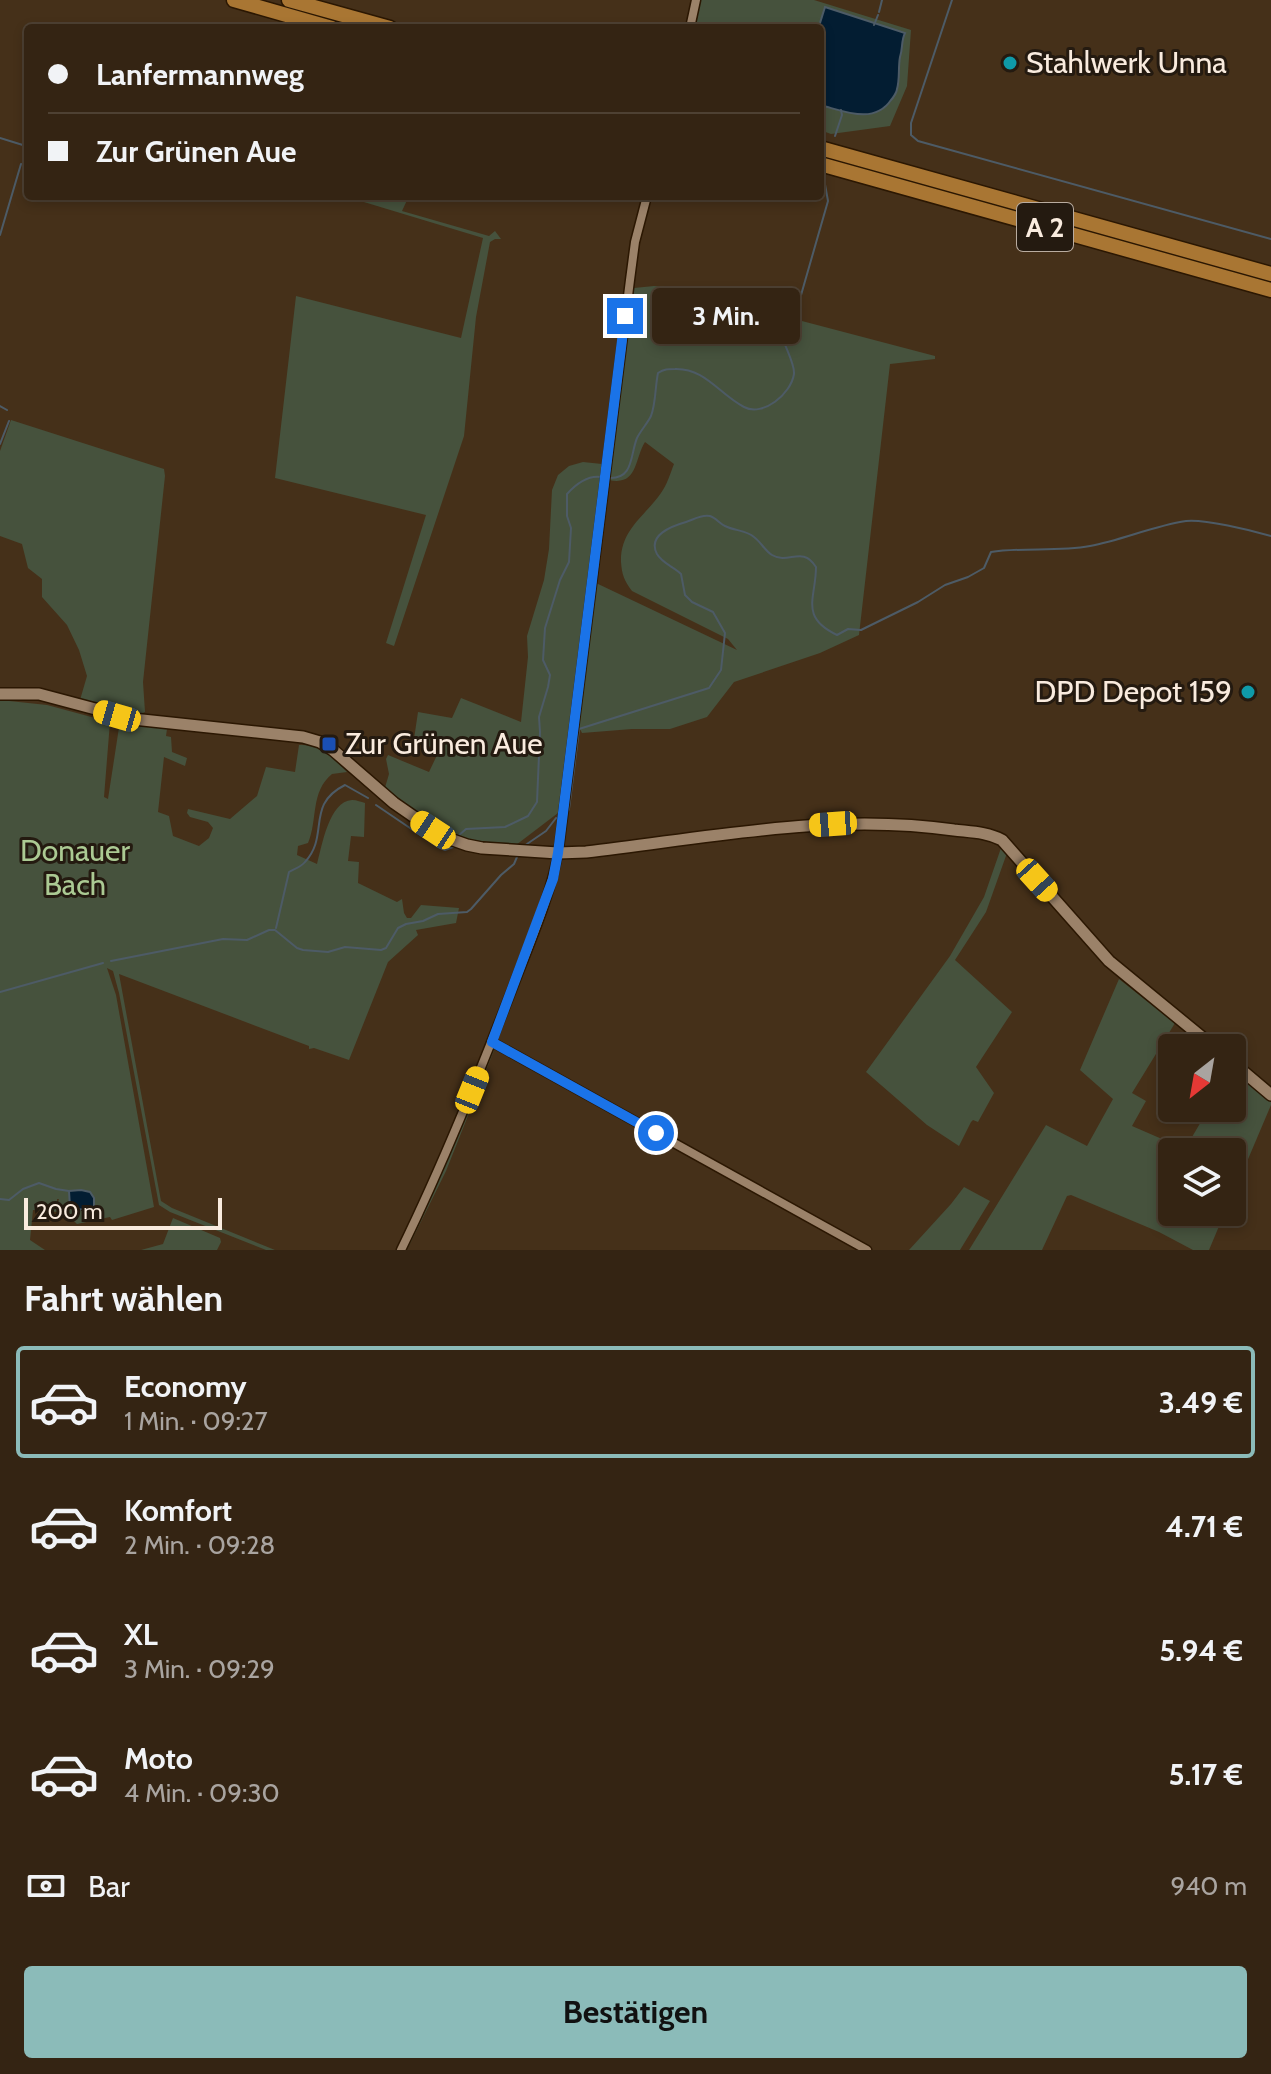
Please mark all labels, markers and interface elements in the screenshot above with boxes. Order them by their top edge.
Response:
place label: Stahlwerk Unna [1026,44,1227,81]
marker: Stahlwerk Unna [1001,54,1019,72]
text: Lanfermannweg [96,56,304,93]
text: Zur Grünen Aue [96,133,297,170]
road number: A 2 [1017,203,1073,251]
callout: 3 Min. [653,288,801,344]
route end [607,298,643,334]
text: 3 Min. [692,300,760,332]
place label: DPD Depot 159 [1035,673,1232,710]
marker: DPD Depot 159 [1239,683,1257,701]
car [91,698,143,734]
place label: Zur Grünen Aue [345,725,543,762]
marker: Zur Grünen Aue [320,735,338,753]
car [406,807,460,853]
car [808,810,858,838]
park label: Donauer Bach [20,832,130,903]
car [1012,854,1062,906]
north arrow [1158,1034,1246,1122]
map controls [1158,1034,1246,1226]
car [452,1063,492,1117]
route start [638,1115,674,1151]
button: layers [1158,1138,1246,1226]
scale bar [24,1194,222,1230]
text: 200 m [36,1198,102,1225]
text: Fahrt wählen [24,1276,223,1320]
icon: car [28,1366,100,1438]
text: Economy [124,1368,247,1405]
text: 3.49 € [1159,1384,1243,1421]
text: 1 Min. · 09:27 [124,1405,268,1437]
icon: car [28,1490,100,1562]
text: Komfort [124,1492,232,1529]
text: 4.71 € [1165,1508,1243,1545]
text: 2 Min. · 09:28 [124,1529,275,1561]
icon: car [28,1614,100,1686]
text: XL [124,1616,158,1653]
text: 5.94 € [1159,1632,1243,1669]
text: 3 Min. · 09:29 [124,1653,275,1685]
icon: car [28,1738,100,1810]
text: Moto [124,1740,193,1777]
text: 5.17 € [1168,1756,1243,1793]
text: 4 Min. · 09:30 [124,1777,280,1809]
icon: cash [24,1864,68,1908]
text: Bar [88,1868,130,1905]
text: 940 m [1170,1870,1247,1902]
button: Bestätigen [24,1966,1247,2058]

